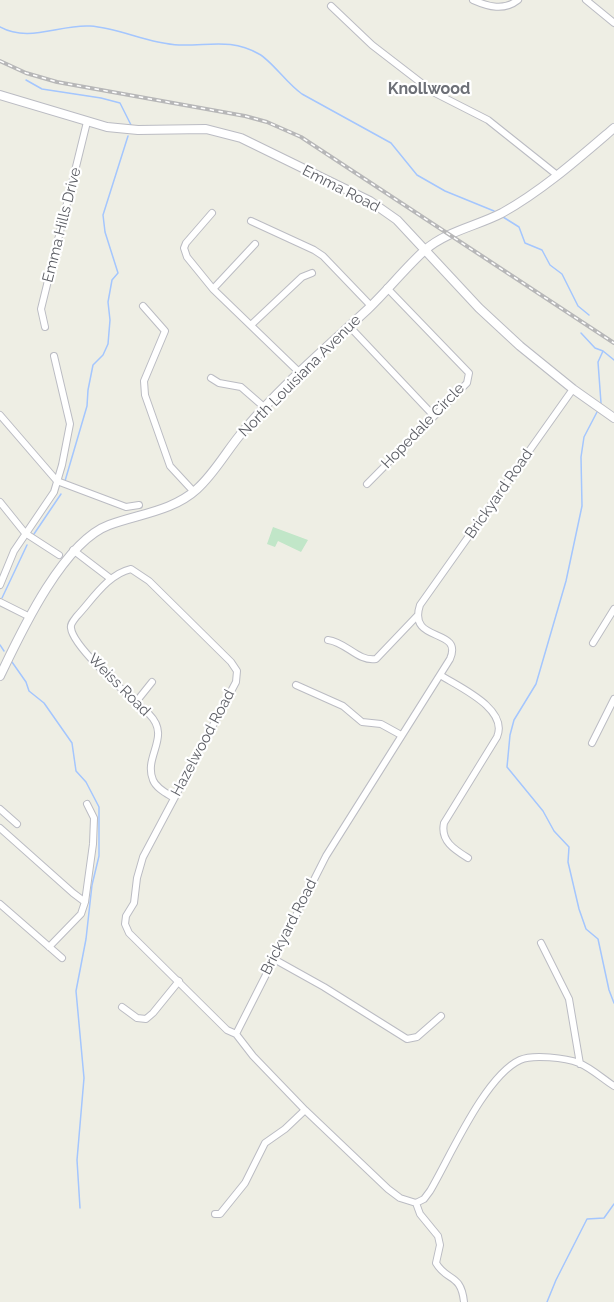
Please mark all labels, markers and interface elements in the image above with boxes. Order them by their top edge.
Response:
district label: Knollwood [388,79,470,99]
street label: Emma Road [299,162,383,216]
street label: Emma Hills Drive [39,166,85,284]
street label: North Louisiana Avenue [235,311,365,441]
street label: Hopedale Circle [378,380,468,472]
street label: Brickyard Road [462,446,536,542]
street label: Weiss Road [84,650,154,720]
street label: Hazelwood Road [167,687,239,799]
street label: Brickyard Road [257,876,321,978]

